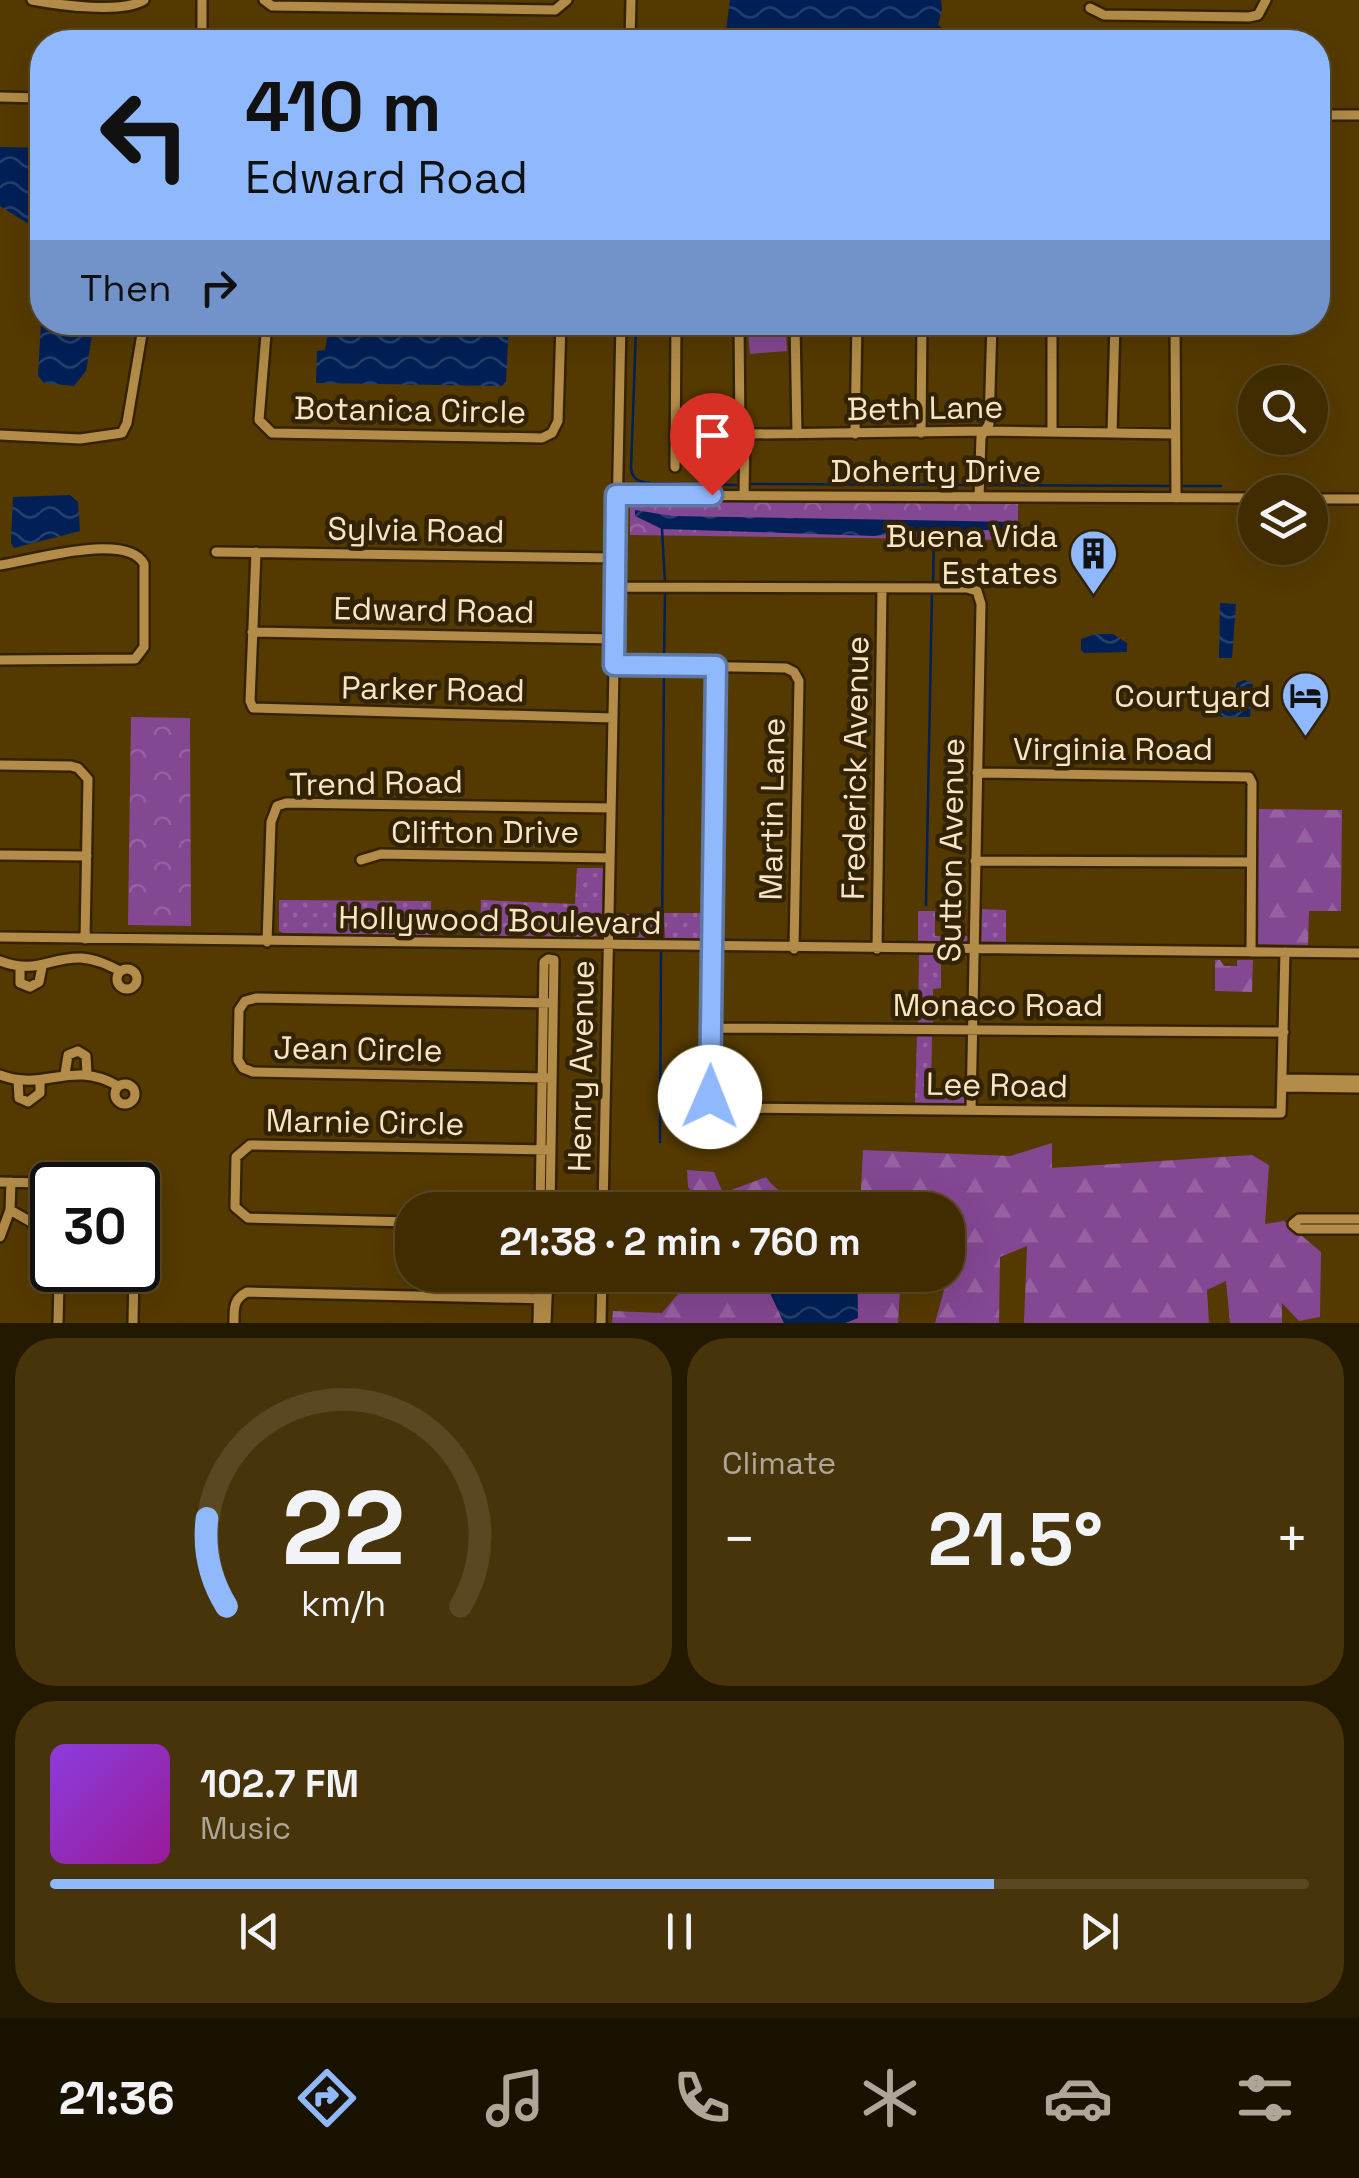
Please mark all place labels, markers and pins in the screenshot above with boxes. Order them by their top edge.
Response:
pin [670,393,755,496]
place label: Buena Vida Estates [886,516,1058,593]
building icon: Buena Vida Estates [1067,528,1119,596]
hotel icon: Courtyard [1280,670,1332,738]
place label: Courtyard [1114,676,1271,716]

